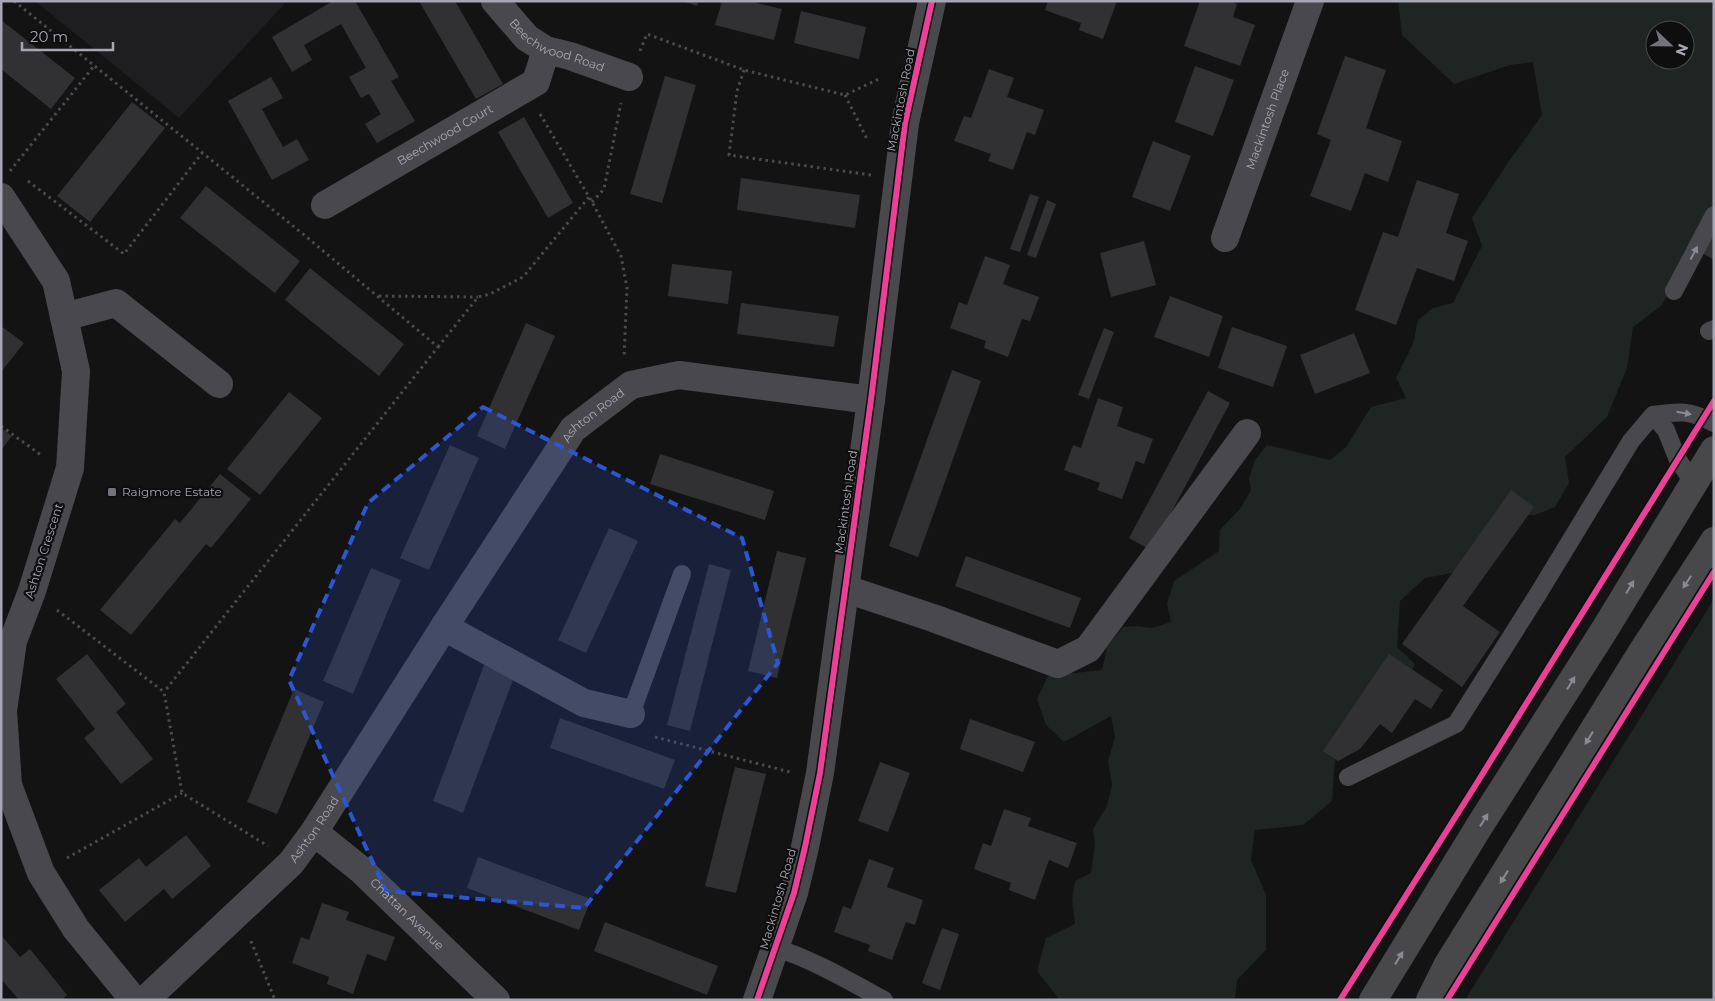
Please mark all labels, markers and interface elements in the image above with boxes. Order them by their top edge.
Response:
street label: Beechwood Road [507,15,607,75]
scale bar [22,20,114,52]
north arrow [1645,20,1695,70]
text: 20 m [30,27,68,46]
text: N [1672,41,1693,58]
street label: Mackintosh Road [883,47,918,153]
street label: Mackintosh Place [1242,67,1292,172]
street label: Beechwood Court [394,101,496,168]
one-way arrow [1690,245,1698,260]
street label: Ashton Road [558,385,627,445]
one-way arrow [1677,409,1693,417]
street label: Mackintosh Road [831,449,860,555]
place label: Raigmore Estate [122,484,222,499]
marker: Raigmore Estate [106,486,118,498]
street label: Ashton Crescent [21,501,66,600]
one-way arrow [1683,575,1692,588]
one-way arrow [1625,581,1634,594]
one-way arrow [1566,676,1575,689]
one-way arrow [1585,732,1594,745]
street label: Ashton Road [286,793,342,865]
one-way arrow [1479,813,1488,826]
street label: Mackintosh Road [756,847,799,951]
one-way arrow [1499,870,1508,883]
street label: Chattan Avenue [367,875,447,953]
one-way arrow [1394,952,1403,965]

